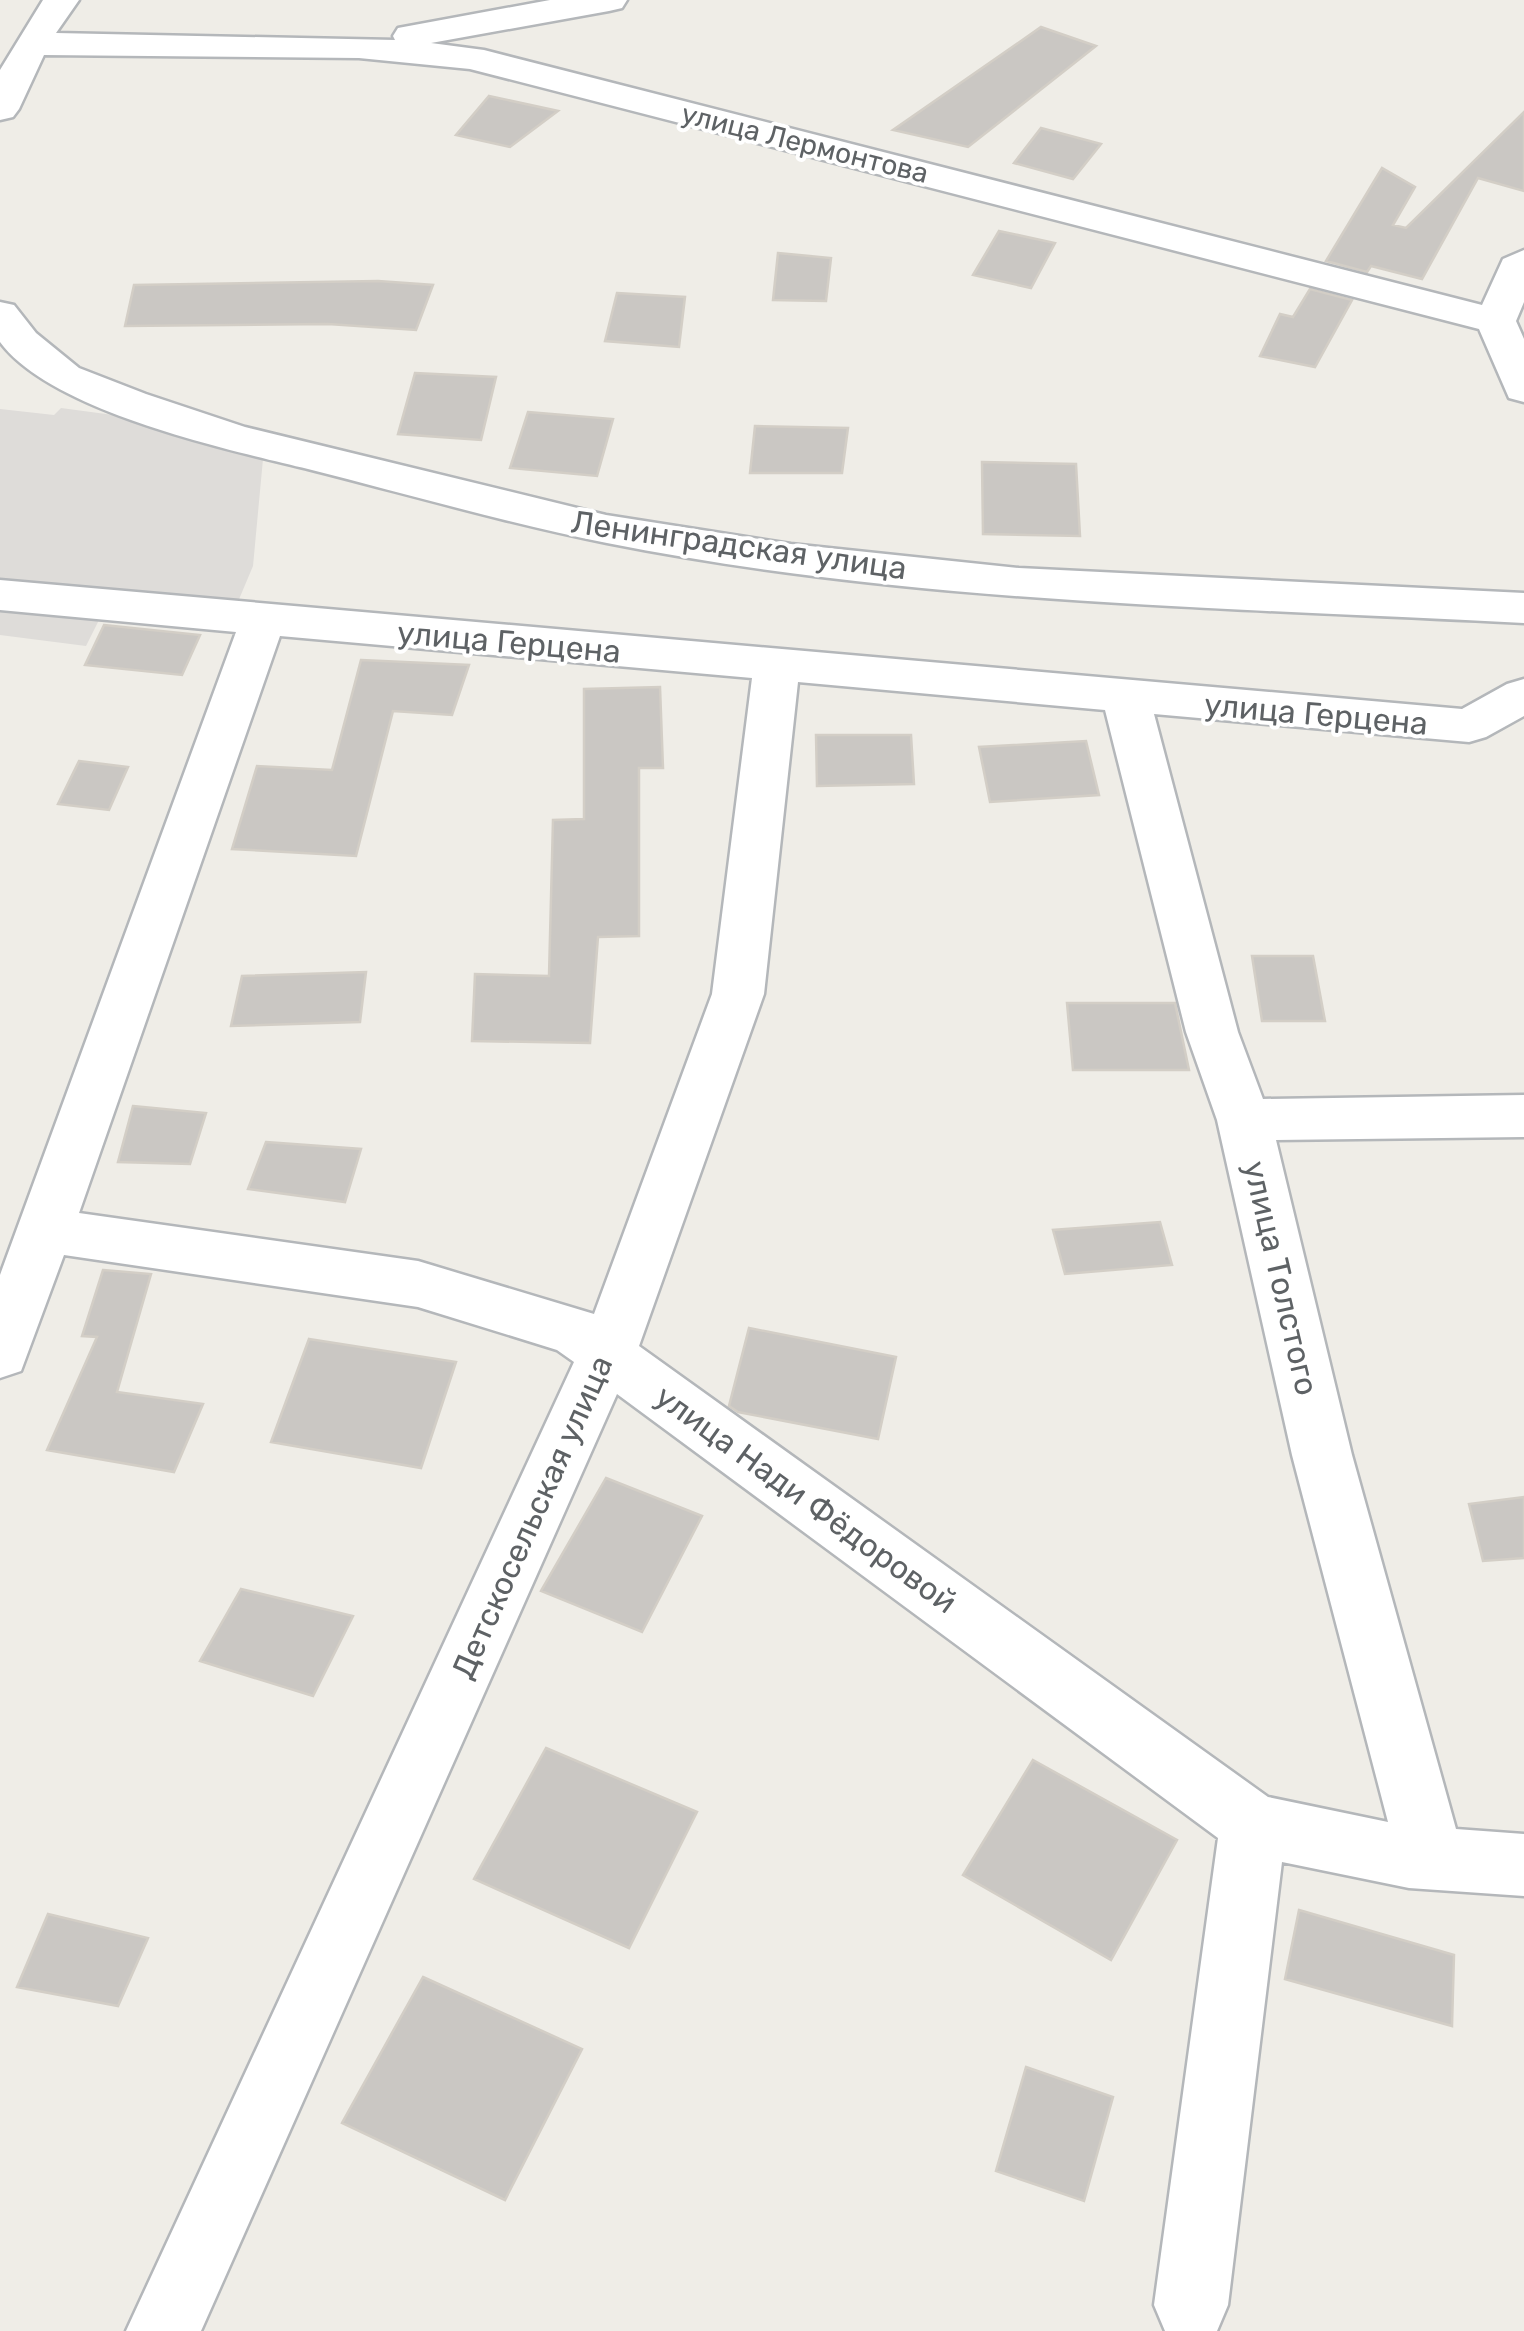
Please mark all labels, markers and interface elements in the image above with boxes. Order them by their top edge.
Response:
street label: улица Лермонтова [678,97,932,190]
street label: Ленинградская улица [569,503,909,587]
street label: улица Герцена [396,613,622,671]
street label: улица Герцена [1203,685,1429,743]
street label: улица Толстого [1236,1157,1326,1399]
street label: Детскосельская улица [444,1350,620,1684]
street label: улица Нади Фёдоровой [648,1377,964,1621]

